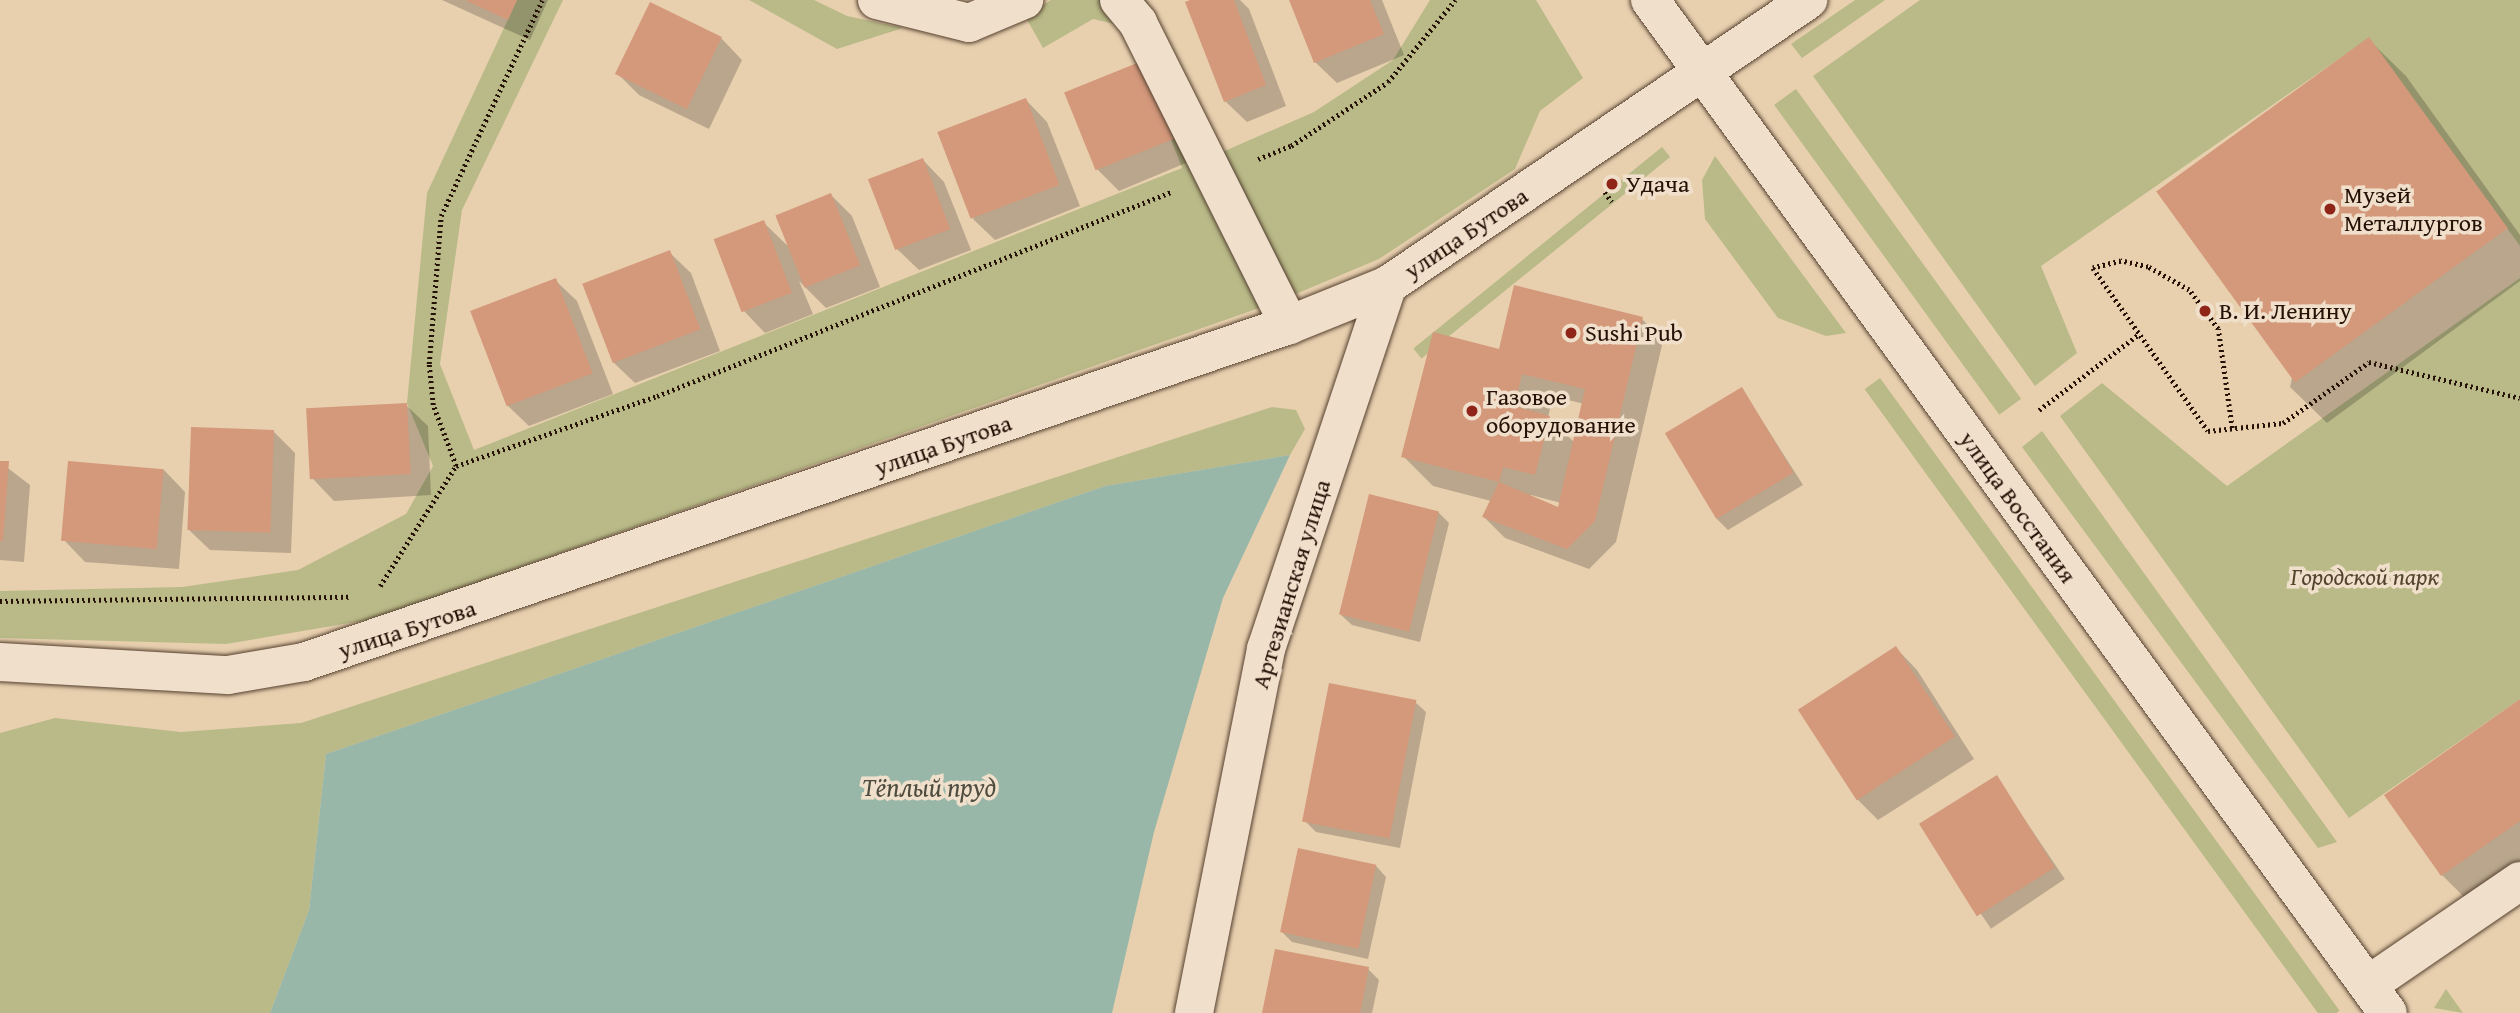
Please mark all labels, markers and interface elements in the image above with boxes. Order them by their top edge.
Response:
place label: Удача [1626,170,1689,198]
marker: Удача [1604,176,1620,192]
street label: улица Бутова [1399,181,1533,285]
place label: Музей Металлургов [2344,181,2483,237]
marker: Музей Металлургов [2322,201,2338,217]
place label: В. И. Ленину [2219,297,2352,325]
marker: В. И. Ленину [2197,303,2213,319]
place label: Sushi Pub [1585,319,1683,347]
marker: Sushi Pub [1563,325,1579,341]
place label: Газовое оборудование [1486,383,1636,439]
marker: Газовое оборудование [1464,403,1480,419]
street label: улица Бутова [871,408,1015,482]
street label: улица Восстания [1953,425,2083,589]
street label: Артезианская улица [1245,476,1337,692]
park label: Городской парк [2291,563,2439,591]
street label: улица Бутова [335,593,479,665]
water label: Тёплый пруд [862,771,996,803]

